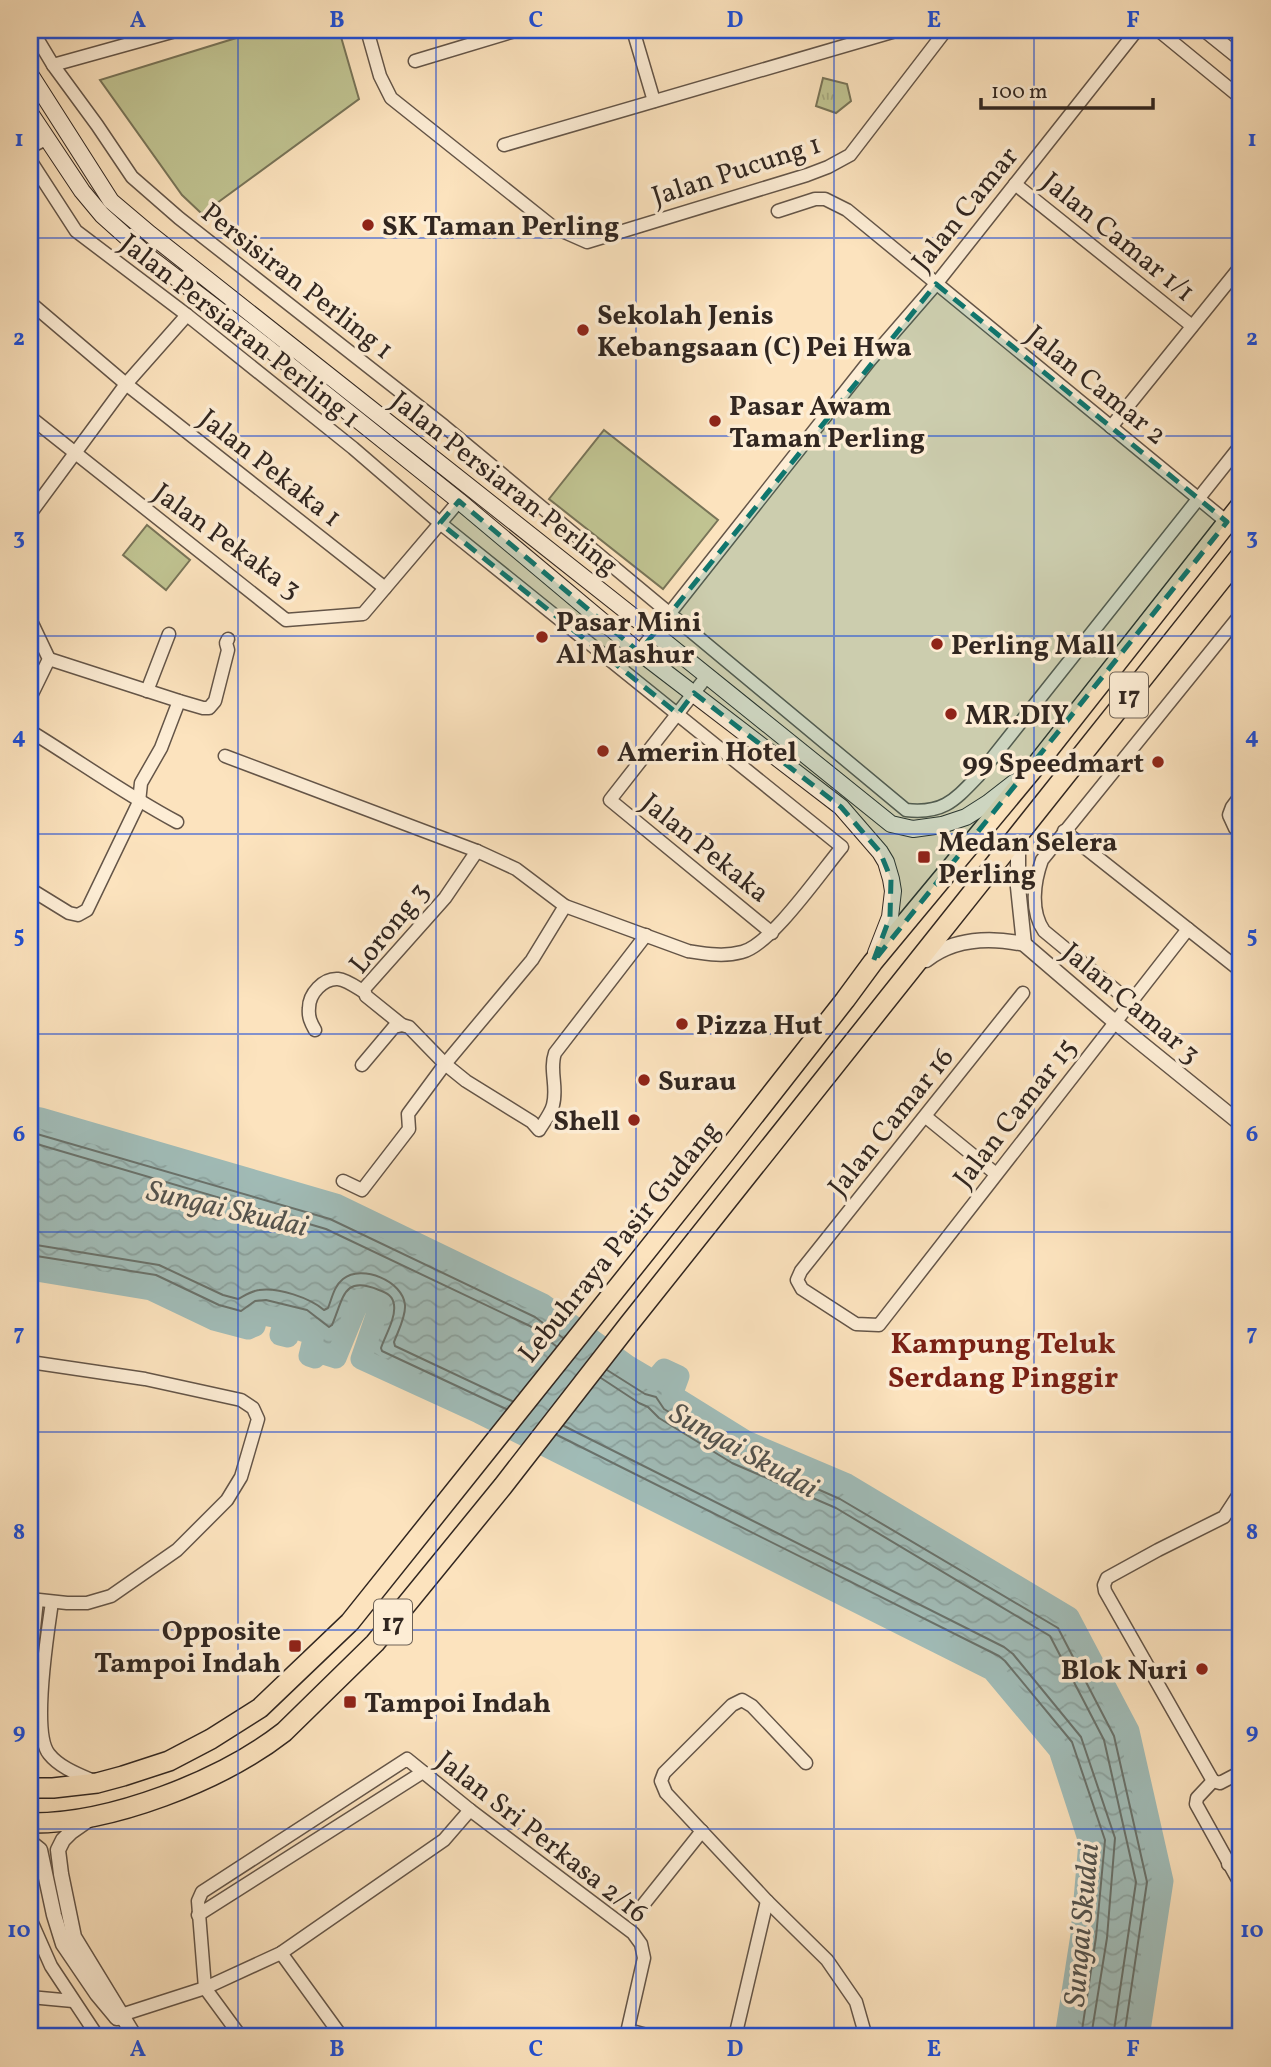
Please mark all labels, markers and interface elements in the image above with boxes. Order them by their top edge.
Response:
text: A [130,5,146,37]
text: B [329,5,345,37]
text: C [529,5,543,37]
text: D [727,5,744,37]
text: E [927,5,941,37]
text: F [1126,5,1140,37]
scale bar [981,66,1152,110]
text: 100 m [991,78,1048,107]
text: 1 [14,124,24,156]
text: 1 [1247,124,1257,156]
street label: Jalan Pucung 1 [647,126,826,217]
street label: Jalan Camar [903,139,1029,280]
street label: Jalan Camar 1/1 [1032,164,1202,312]
street label: Persisiran Perling 1 [192,194,401,370]
place label: SK Taman Perling [382,208,619,247]
marker: SK Taman Perling [360,217,376,233]
street label: Jalan Persiaran Perling 1 [111,226,368,438]
place label: Sekolah Jenis Kebangsaan (C) Pei Hwa [597,297,912,368]
street label: Jalan Camar 2 [1017,317,1174,455]
marker: Sekolah Jenis Kebangsaan (C) Pei Hwa [575,322,591,338]
text: 2 [13,323,25,355]
text: 2 [1246,323,1258,355]
street label: Jalan Persiaran Perling [381,383,626,585]
place label: Pasar Awam Taman Perling [729,388,925,459]
street label: Jalan Pekaka 1 [190,401,349,537]
marker: Pasar Awam Taman Perling [707,413,723,429]
street label: Jalan Pekaka 3 [144,475,309,609]
text: 3 [13,522,25,554]
text: 3 [1246,522,1258,554]
place label: Pasar Mini Al Mashur [556,604,702,675]
place label: Perling Mall [951,627,1116,666]
marker: Pasar Mini Al Mashur [534,629,550,645]
marker: Perling Mall [929,636,945,652]
road number: 17 [1110,673,1148,718]
place label: MR.DIY [965,697,1069,736]
marker: MR.DIY [943,706,959,722]
text: 4 [12,721,26,753]
text: 4 [1245,721,1259,753]
place label: Amerin Hotel [617,734,797,773]
marker: Amerin Hotel [595,743,611,759]
place label: 99 Speedmart [962,745,1144,784]
marker: 99 Speedmart [1150,754,1166,770]
street label: Jalan Pekaka [632,785,777,913]
place label: Medan Selera Perling [938,824,1118,895]
marker: Medan Selera Perling [916,849,932,865]
street label: Lorong 3 [341,874,439,983]
text: 5 [13,920,25,952]
text: 5 [1246,920,1258,952]
street label: Jalan Camar 3 [1053,934,1208,1074]
place label: Pizza Hut [696,1007,823,1046]
marker: Pizza Hut [674,1016,690,1032]
street label: Jalan Camar 15 [945,1030,1087,1197]
street label: Jalan Camar 16 [820,1040,964,1205]
place label: Surau [658,1063,736,1102]
marker: Surau [636,1072,652,1088]
place label: Shell [553,1103,620,1142]
marker: Shell [626,1112,642,1128]
street label: Lebuhraya Pasir Gudang [510,1113,730,1372]
text: 6 [13,1119,25,1151]
text: 6 [1246,1119,1258,1151]
water label: Sungai Skudai [142,1171,312,1249]
text: 7 [14,1318,25,1350]
text: 7 [1247,1318,1258,1350]
district label: Kampung Teluk Serdang Pinggir [888,1324,1118,1400]
water label: Sungai Skudai [661,1394,825,1510]
text: 8 [13,1517,25,1549]
text: 8 [1246,1517,1258,1549]
road number: 17 [374,1600,412,1644]
place label: Opposite Tampoi Indah [94,1613,281,1684]
marker: Opposite Tampoi Indah [287,1638,303,1654]
place label: Blok Nuri [1061,1652,1188,1691]
marker: Blok Nuri [1194,1661,1210,1677]
place label: Tampoi Indah [364,1685,551,1724]
marker: Tampoi Indah [342,1694,358,1710]
text: 9 [13,1716,25,1748]
text: 9 [1246,1716,1258,1748]
street label: Jalan Sri Perkasa 2/16 [427,1743,656,1933]
water label: Sungai Skudai [1055,1841,1111,2009]
text: 10 [7,1915,31,1947]
text: 10 [1240,1915,1264,1947]
text: A [130,2034,146,2066]
text: B [329,2034,345,2066]
text: C [529,2034,543,2066]
text: D [727,2034,744,2066]
text: E [927,2034,941,2066]
text: F [1126,2034,1140,2066]

